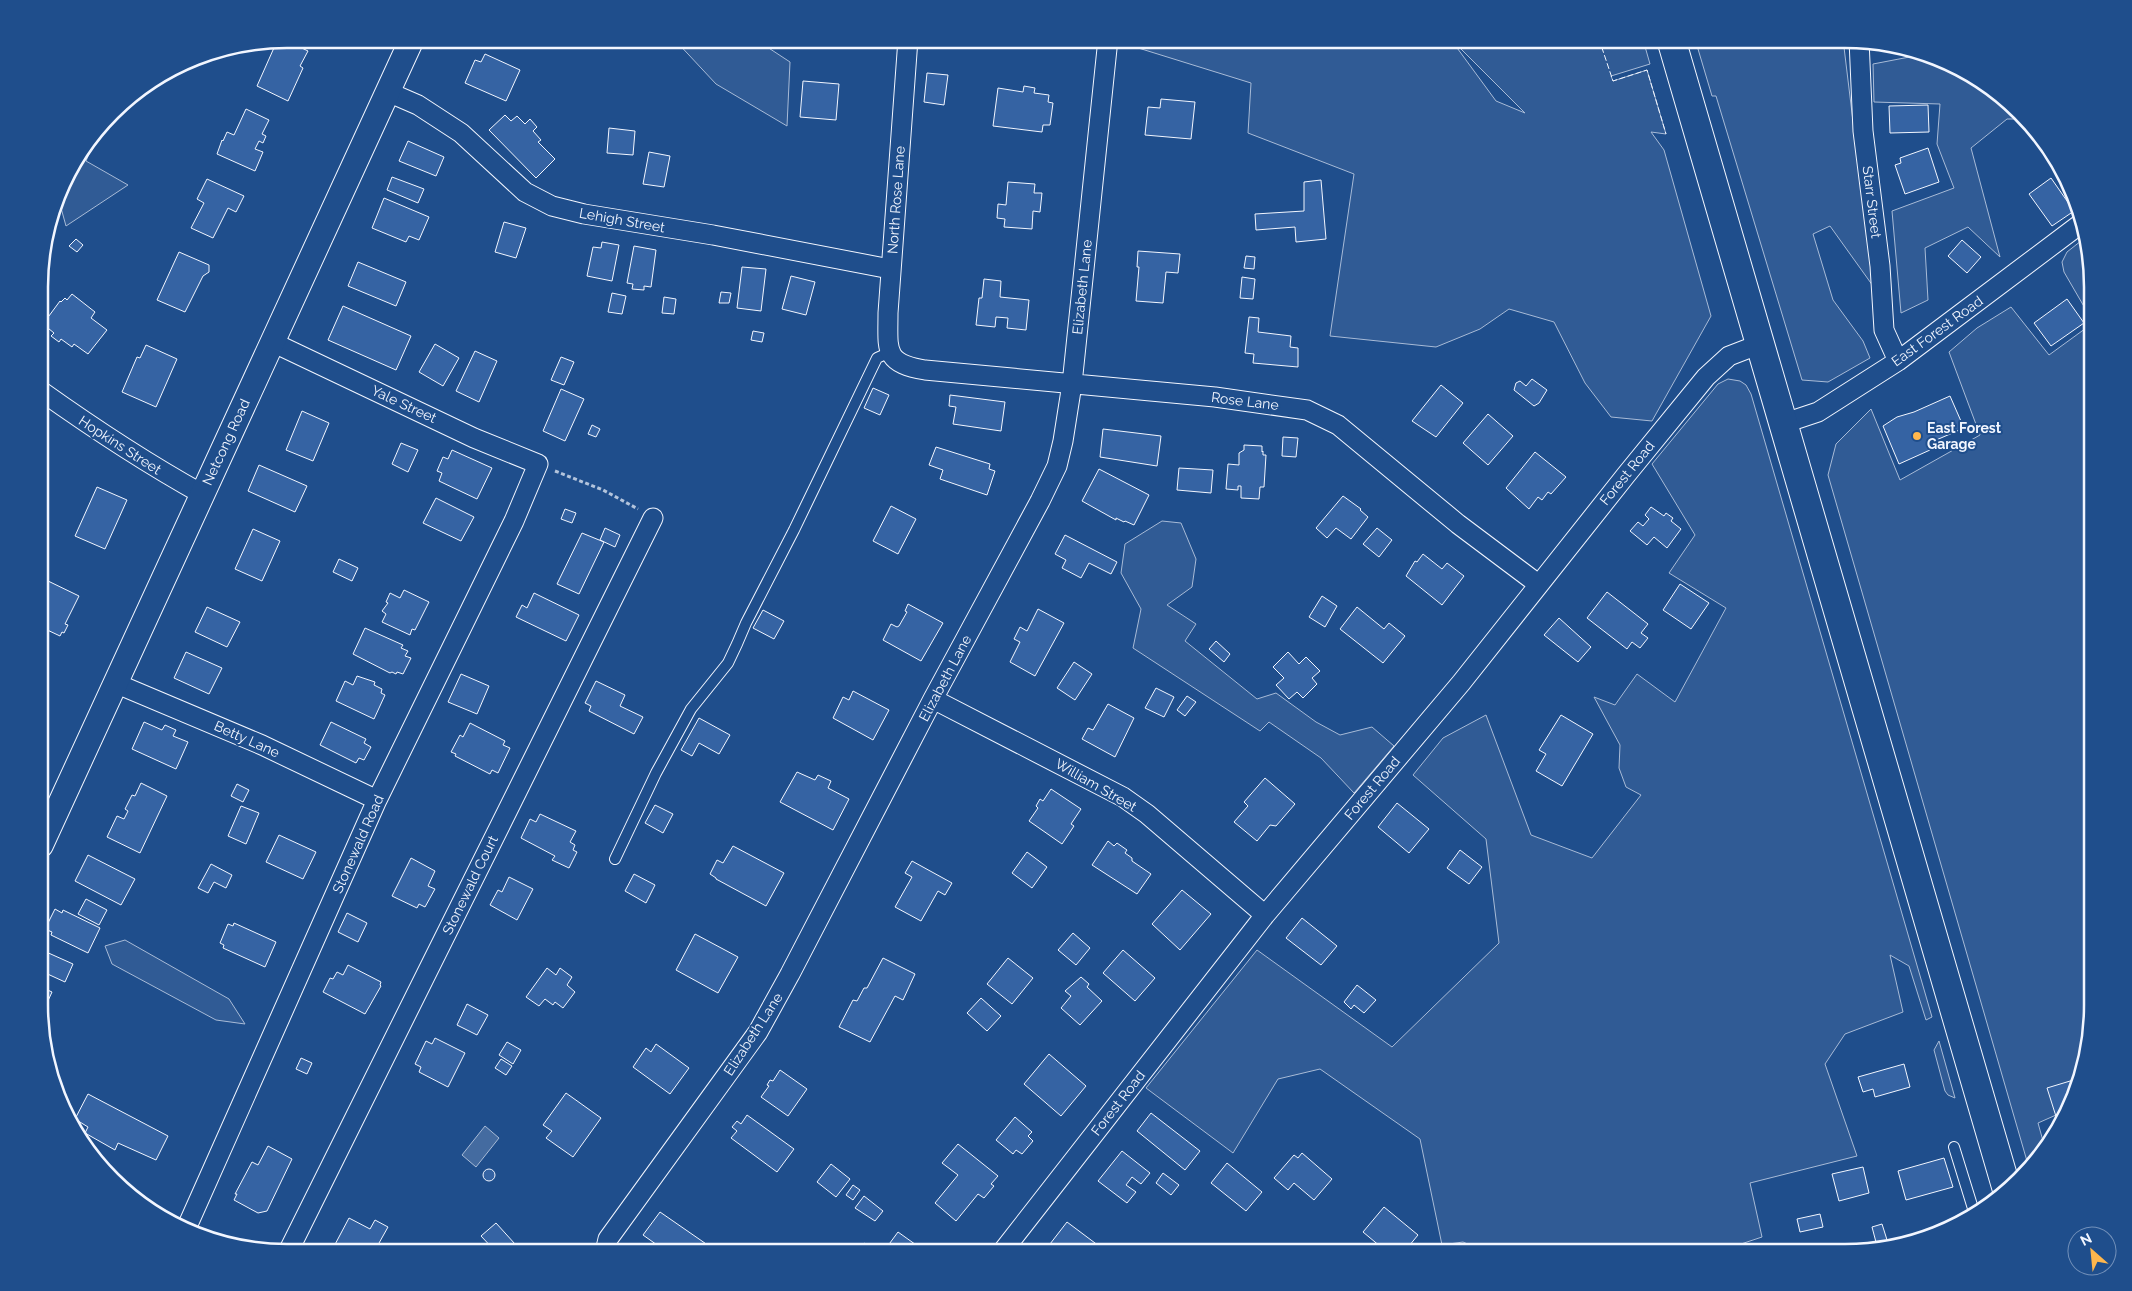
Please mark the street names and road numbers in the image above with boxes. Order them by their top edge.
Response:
street label: North Rose Lane [884,145,908,255]
street label: Starr Street [1860,165,1884,239]
street label: Lehigh Street [578,205,666,235]
street label: Elizabeth Lane [1069,239,1095,335]
street label: East Forest Road [1888,293,1986,369]
street label: Yale Street [369,382,439,426]
street label: Rose Lane [1210,389,1280,413]
street label: Netcong Road [199,396,253,488]
street label: Hopkins Street [76,412,164,478]
street label: Forest Road [1596,438,1658,508]
street label: Elizabeth Lane [916,632,974,724]
street label: Betty Lane [212,717,282,761]
street label: Forest Road [1341,753,1403,823]
street label: William Street [1052,755,1140,815]
street label: Stonewald Road [329,792,387,896]
street label: Stonewald Court [439,833,501,937]
street label: Elizabeth Lane [720,990,786,1078]
street label: Forest Road [1088,1067,1148,1139]

